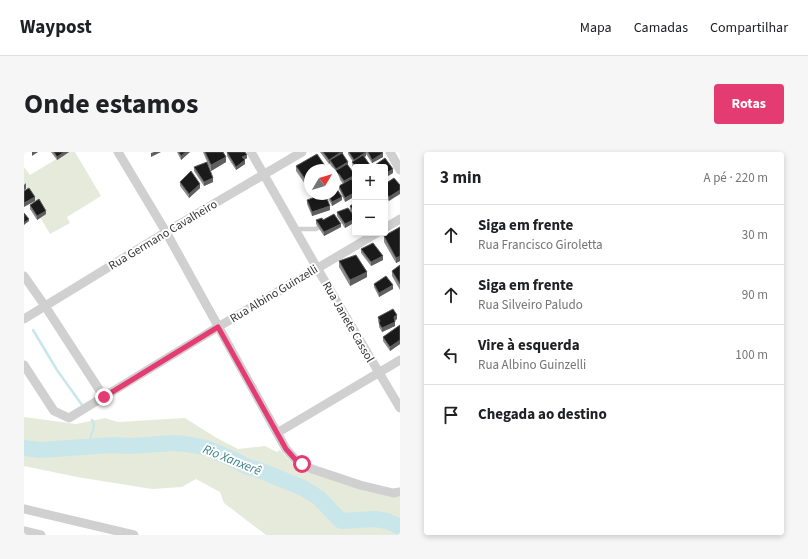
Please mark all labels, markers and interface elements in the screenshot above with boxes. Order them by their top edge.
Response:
text: Waypost [20,14,92,41]
text: Mapa [580,18,612,38]
text: Camadas [634,18,688,38]
text: Compartilhar [710,18,788,38]
text: Onde estamos [24,84,198,124]
button: Rotas [714,84,784,124]
north arrow [304,164,340,200]
map controls [352,164,388,236]
button: + [352,164,388,200]
text: 3 min [440,166,481,190]
text: A pé · 220 m [703,169,768,187]
street label: Rua Germano Cavalheiro [105,196,221,274]
button: − [352,200,388,236]
text: Siga em frente [478,215,573,236]
icon: ahead [440,224,462,246]
text: 30 m [742,226,768,244]
text: Rua Francisco Giroletta [478,236,603,254]
street label: Rua Albino Guinzelli [227,261,321,327]
text: Siga em frente [478,275,573,296]
street label: Rua Janete Cassol [318,278,378,366]
icon: ahead [440,284,462,306]
text: 90 m [742,286,768,304]
text: Rua Silveiro Paludo [478,296,583,314]
text: Vire à esquerda [478,335,580,356]
icon: left [440,344,462,366]
text: 100 m [735,346,768,364]
text: Rua Albino Guinzelli [478,356,586,374]
route end [95,388,113,406]
icon: arrive [440,404,462,426]
text: Chegada ao destino [478,404,607,425]
water label: Rio Xanxerê [200,440,265,480]
route start [293,455,311,473]

